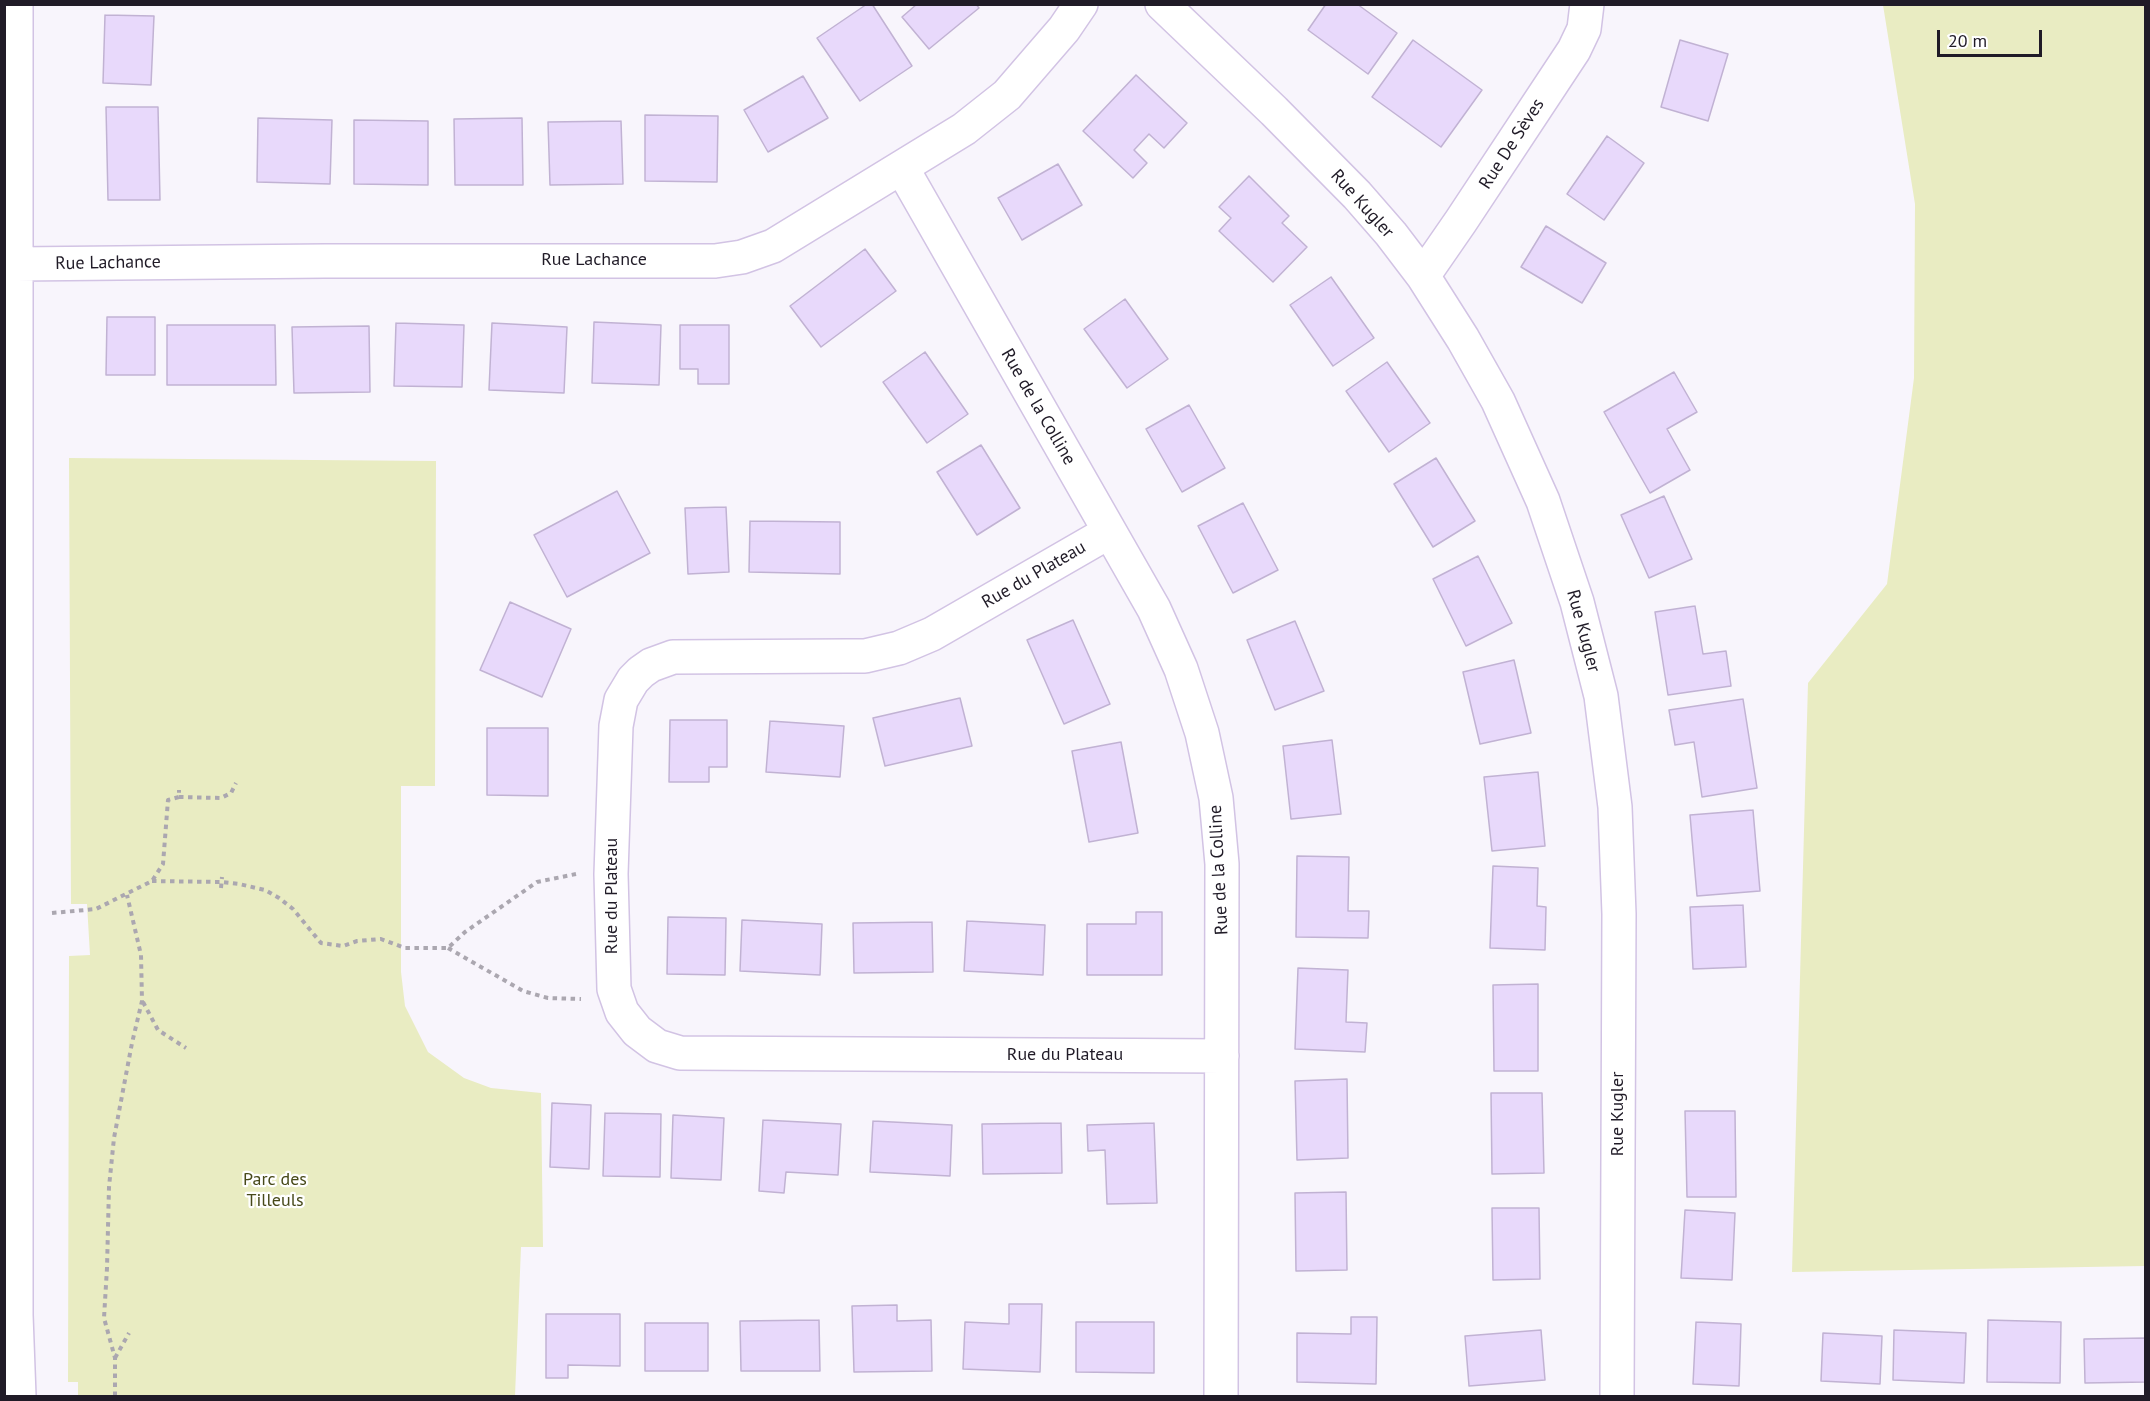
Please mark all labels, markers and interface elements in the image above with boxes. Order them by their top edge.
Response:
scale bar [1940,18,2045,56]
text: 20 m [1948,29,1987,52]
street label: Rue De Sèves [1475,95,1549,193]
street label: Rue Kugler [1326,165,1398,243]
street label: Rue Lachance [541,249,647,271]
street label: Rue Lachance [55,251,161,275]
street label: Rue de la Colline [996,345,1080,469]
street label: Rue du Plateau [978,537,1090,613]
street label: Rue Kugler [1562,587,1604,675]
street label: Rue de la Colline [1205,804,1233,936]
street label: Rue du Plateau [601,838,623,954]
street label: Rue du Plateau [1007,1044,1123,1066]
street label: Rue Kugler [1607,1072,1629,1156]
park label: Parc des Tilleuls [243,1169,307,1212]

